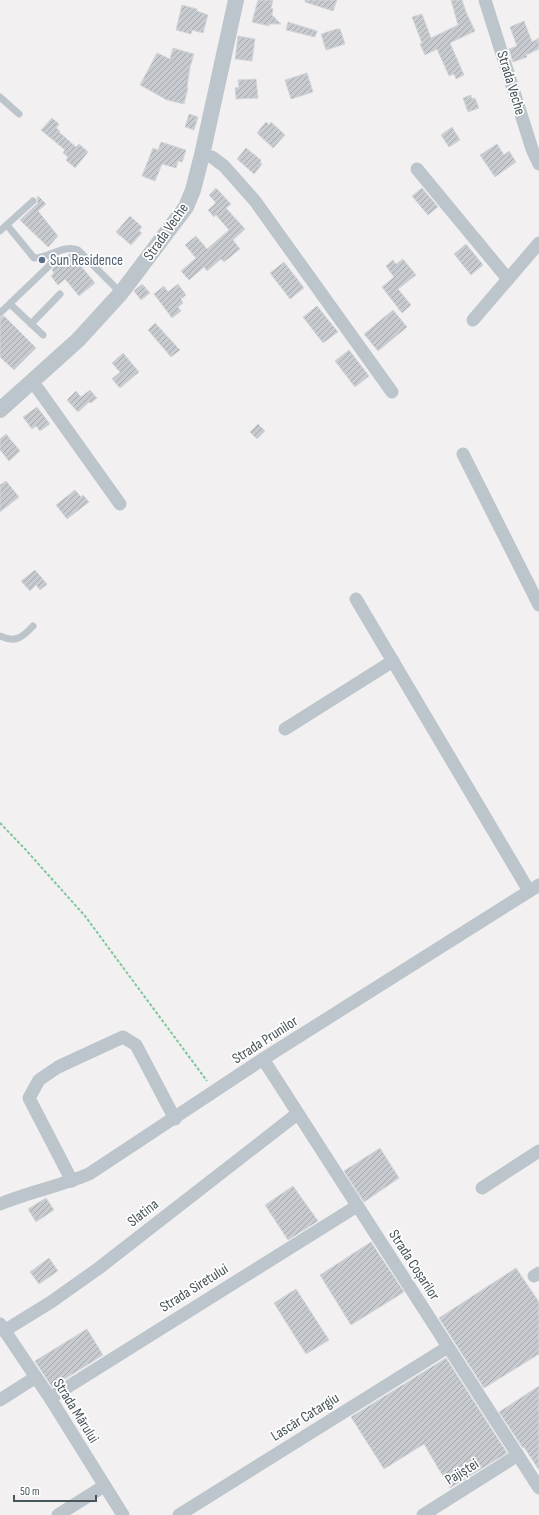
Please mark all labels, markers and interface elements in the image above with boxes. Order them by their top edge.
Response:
street label: Strada Veche [492,49,530,117]
street label: Strada Veche [139,200,193,264]
place label: Sun Residence [50,251,123,270]
marker: Sun Residence [37,255,47,265]
street label: Strada Prunilor [229,1011,302,1068]
street label: Slatina [124,1195,163,1231]
street label: Strada Coșarilor [384,1226,444,1304]
street label: Strada Siretului [156,1259,232,1317]
street label: Strada Mărului [49,1375,103,1447]
street label: Lascăr Catargiu [267,1389,343,1445]
street label: Pajiștei [442,1454,482,1490]
scale bar [14,1477,96,1503]
text: 50 m [20,1484,40,1499]

